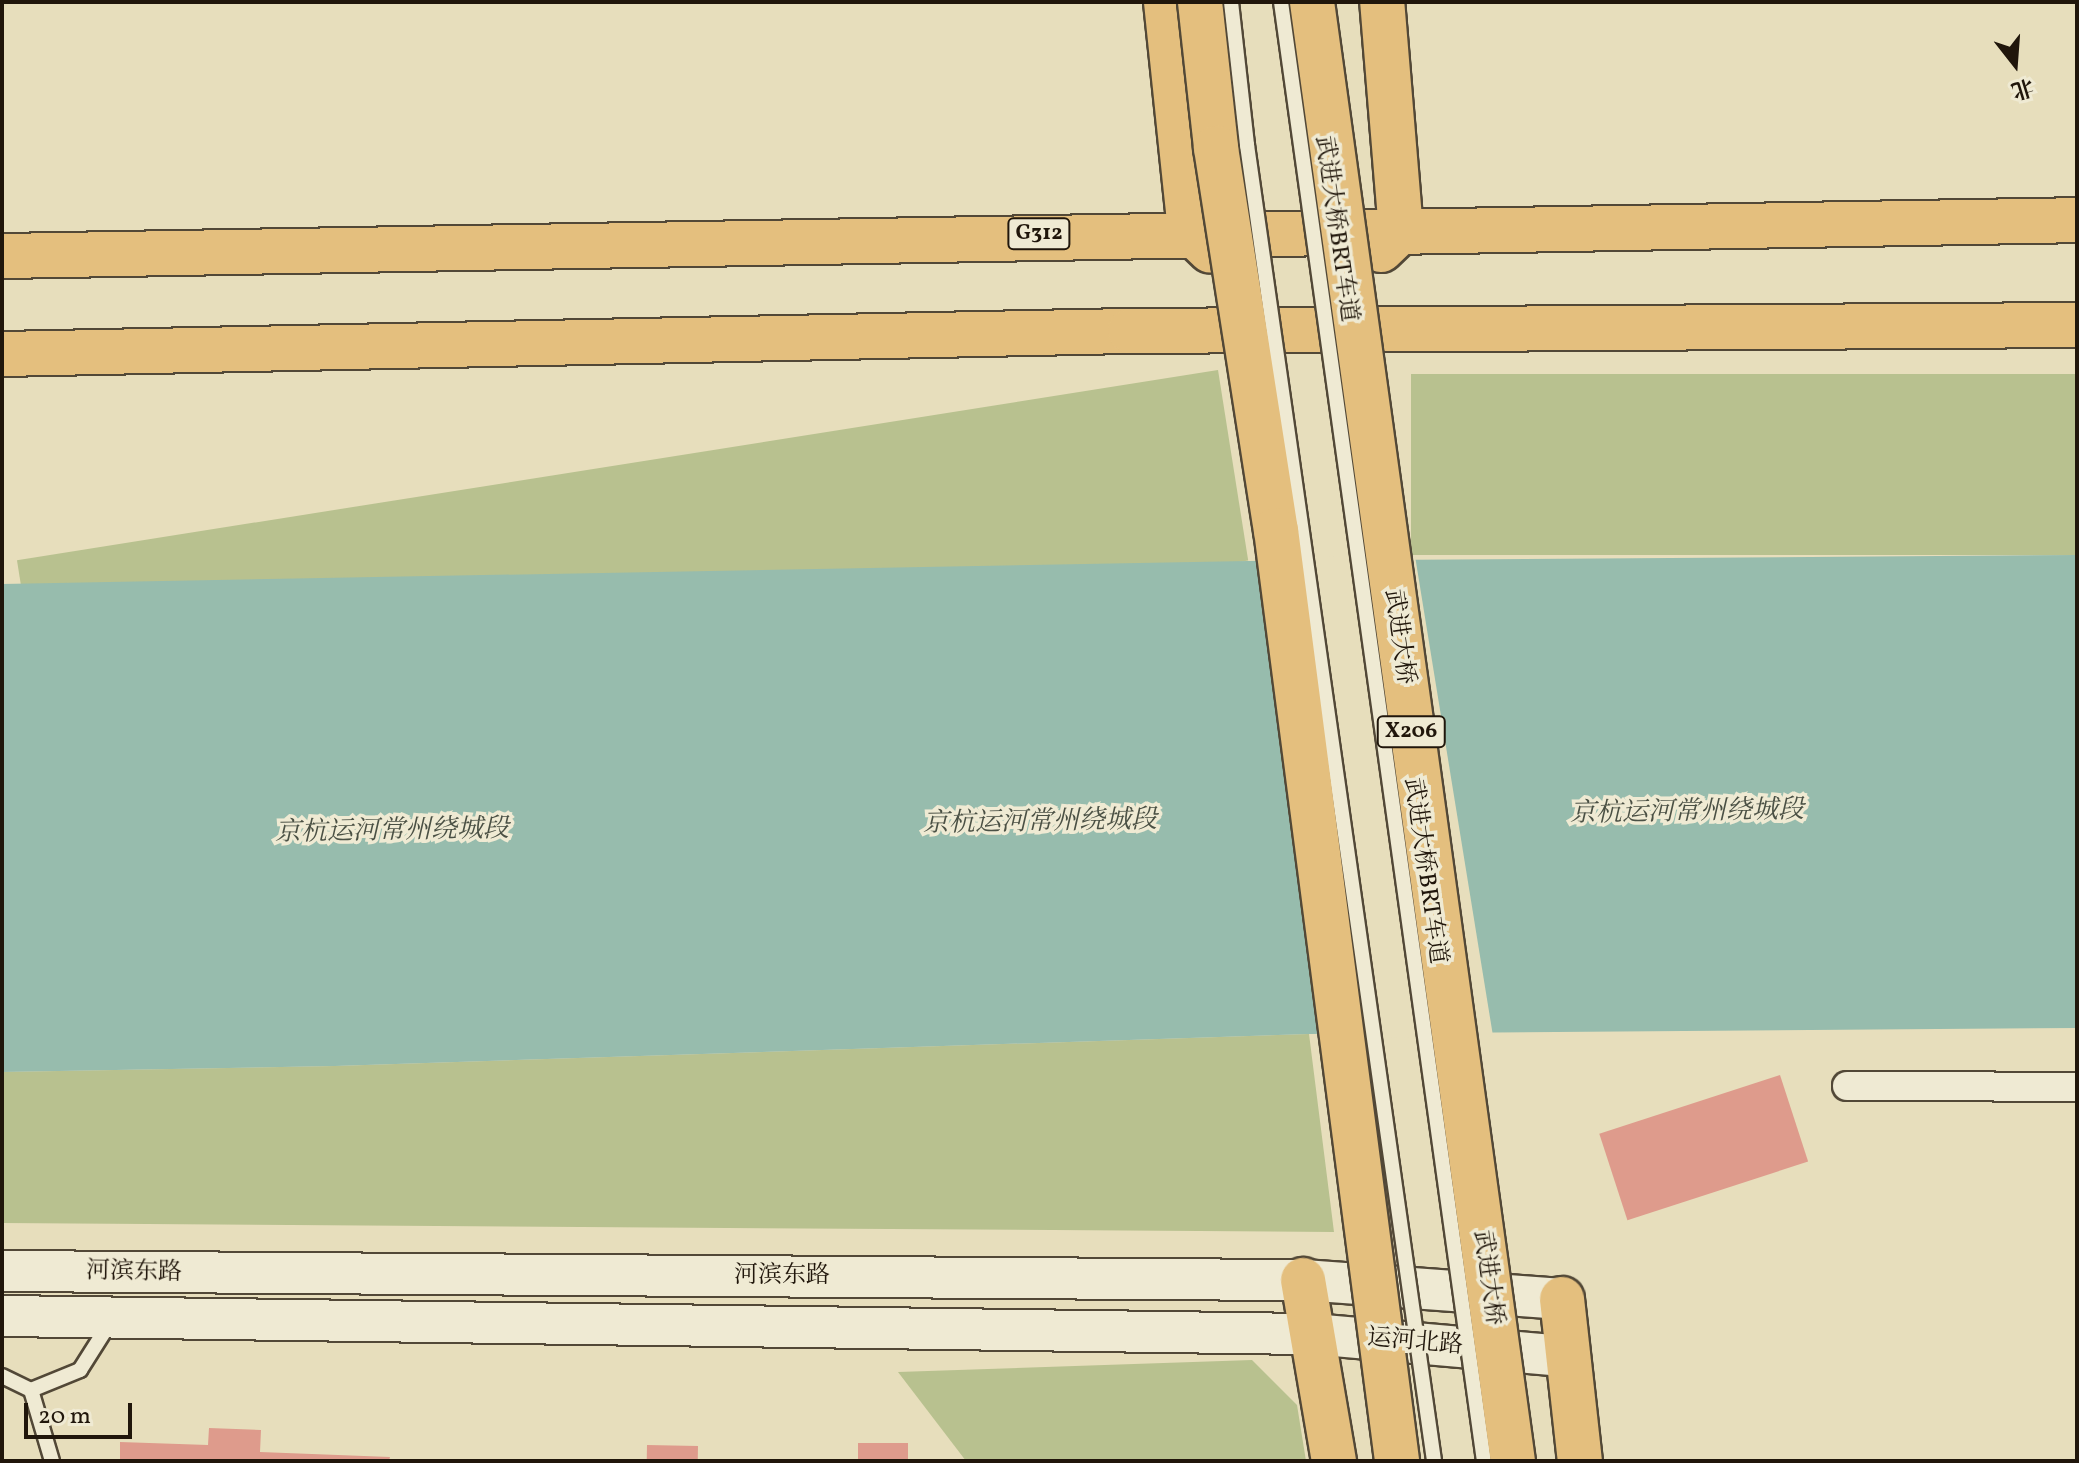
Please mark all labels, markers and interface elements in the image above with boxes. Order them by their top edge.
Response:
north arrow [1975,24,2055,104]
text: 北 [2007,69,2037,105]
street label: 武进大桥BRT车道 [1308,134,1362,324]
road number: G312 [1007,216,1071,252]
street label: 武进大桥 [1377,587,1419,687]
road number: X206 [1375,714,1447,750]
street label: 武进大桥BRT车道 [1397,776,1451,966]
water label: 京杭运河常州绕城段 [1570,795,1804,831]
water label: 京杭运河常州绕城段 [923,805,1157,841]
water label: 京杭运河常州绕城段 [275,814,509,850]
street label: 武进大桥 [1466,1228,1508,1328]
street label: 河滨东路 [86,1258,182,1288]
street label: 河滨东路 [734,1263,830,1291]
street label: 运河北路 [1366,1324,1464,1362]
scale bar [28,1387,136,1437]
text: 20 m [38,1400,91,1434]

